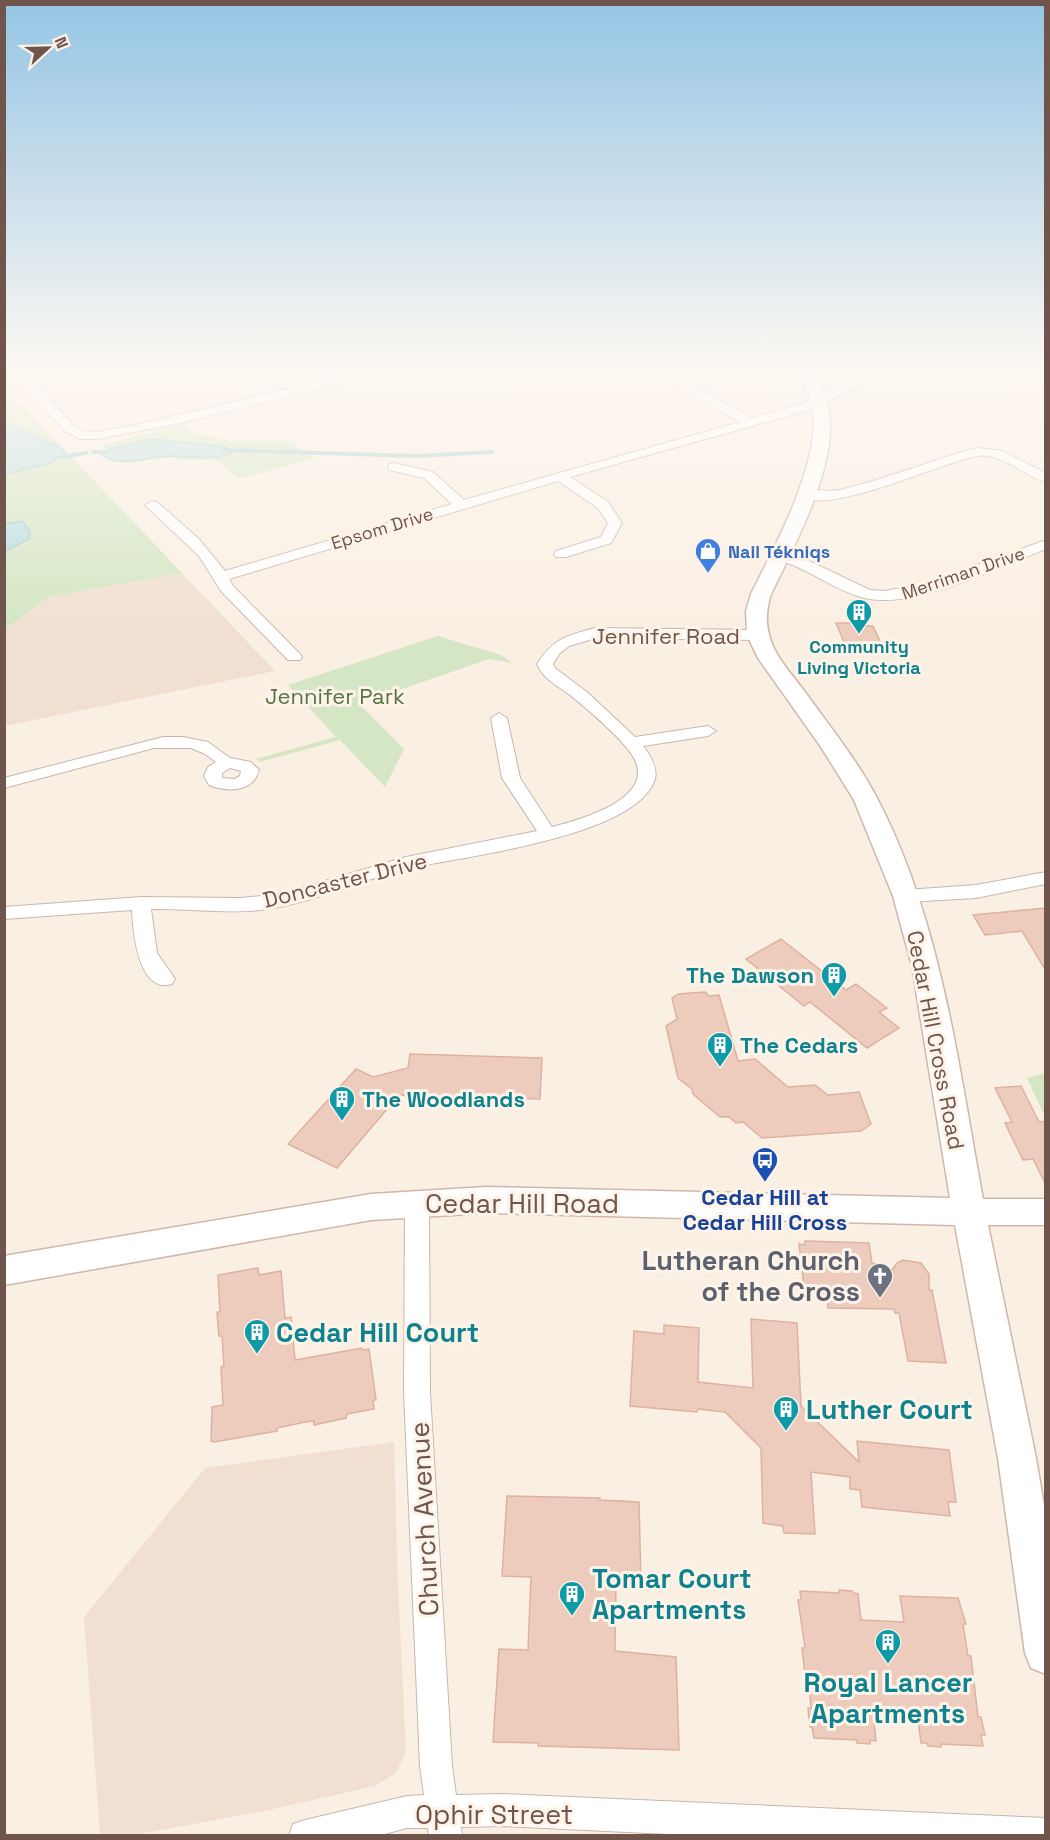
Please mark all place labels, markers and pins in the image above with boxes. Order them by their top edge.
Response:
shop icon: Nail Tékniqs [693,536,723,574]
place label: Nail Tékniqs [728,540,830,563]
building icon: Community Living Victoria [844,597,874,635]
place label: Community Living Victoria [797,635,921,679]
building icon: The Dawson [819,960,849,998]
place label: The Dawson [686,961,814,989]
building icon: The Cedars [705,1030,735,1068]
place label: The Cedars [740,1031,858,1059]
building icon: The Woodlands [327,1084,357,1122]
place label: The Woodlands [362,1085,525,1113]
bus stop icon: Cedar Hill at Cedar Hill Cross [750,1145,780,1183]
place label: Cedar Hill at Cedar Hill Cross [683,1183,847,1236]
place label: Lutheran Church of the Cross [642,1243,860,1309]
church icon: Lutheran Church of the Cross [865,1261,895,1299]
place label: Cedar Hill Court [276,1315,479,1350]
building icon: Cedar Hill Court [242,1317,272,1355]
place label: Luther Court [806,1392,973,1427]
building icon: Luther Court [771,1394,801,1432]
place label: Tomar Court Apartments [592,1561,752,1627]
building icon: Tomar Court Apartments [557,1579,587,1617]
building icon: Royal Lancer Apartments [873,1627,903,1665]
place label: Royal Lancer Apartments [804,1665,972,1731]

